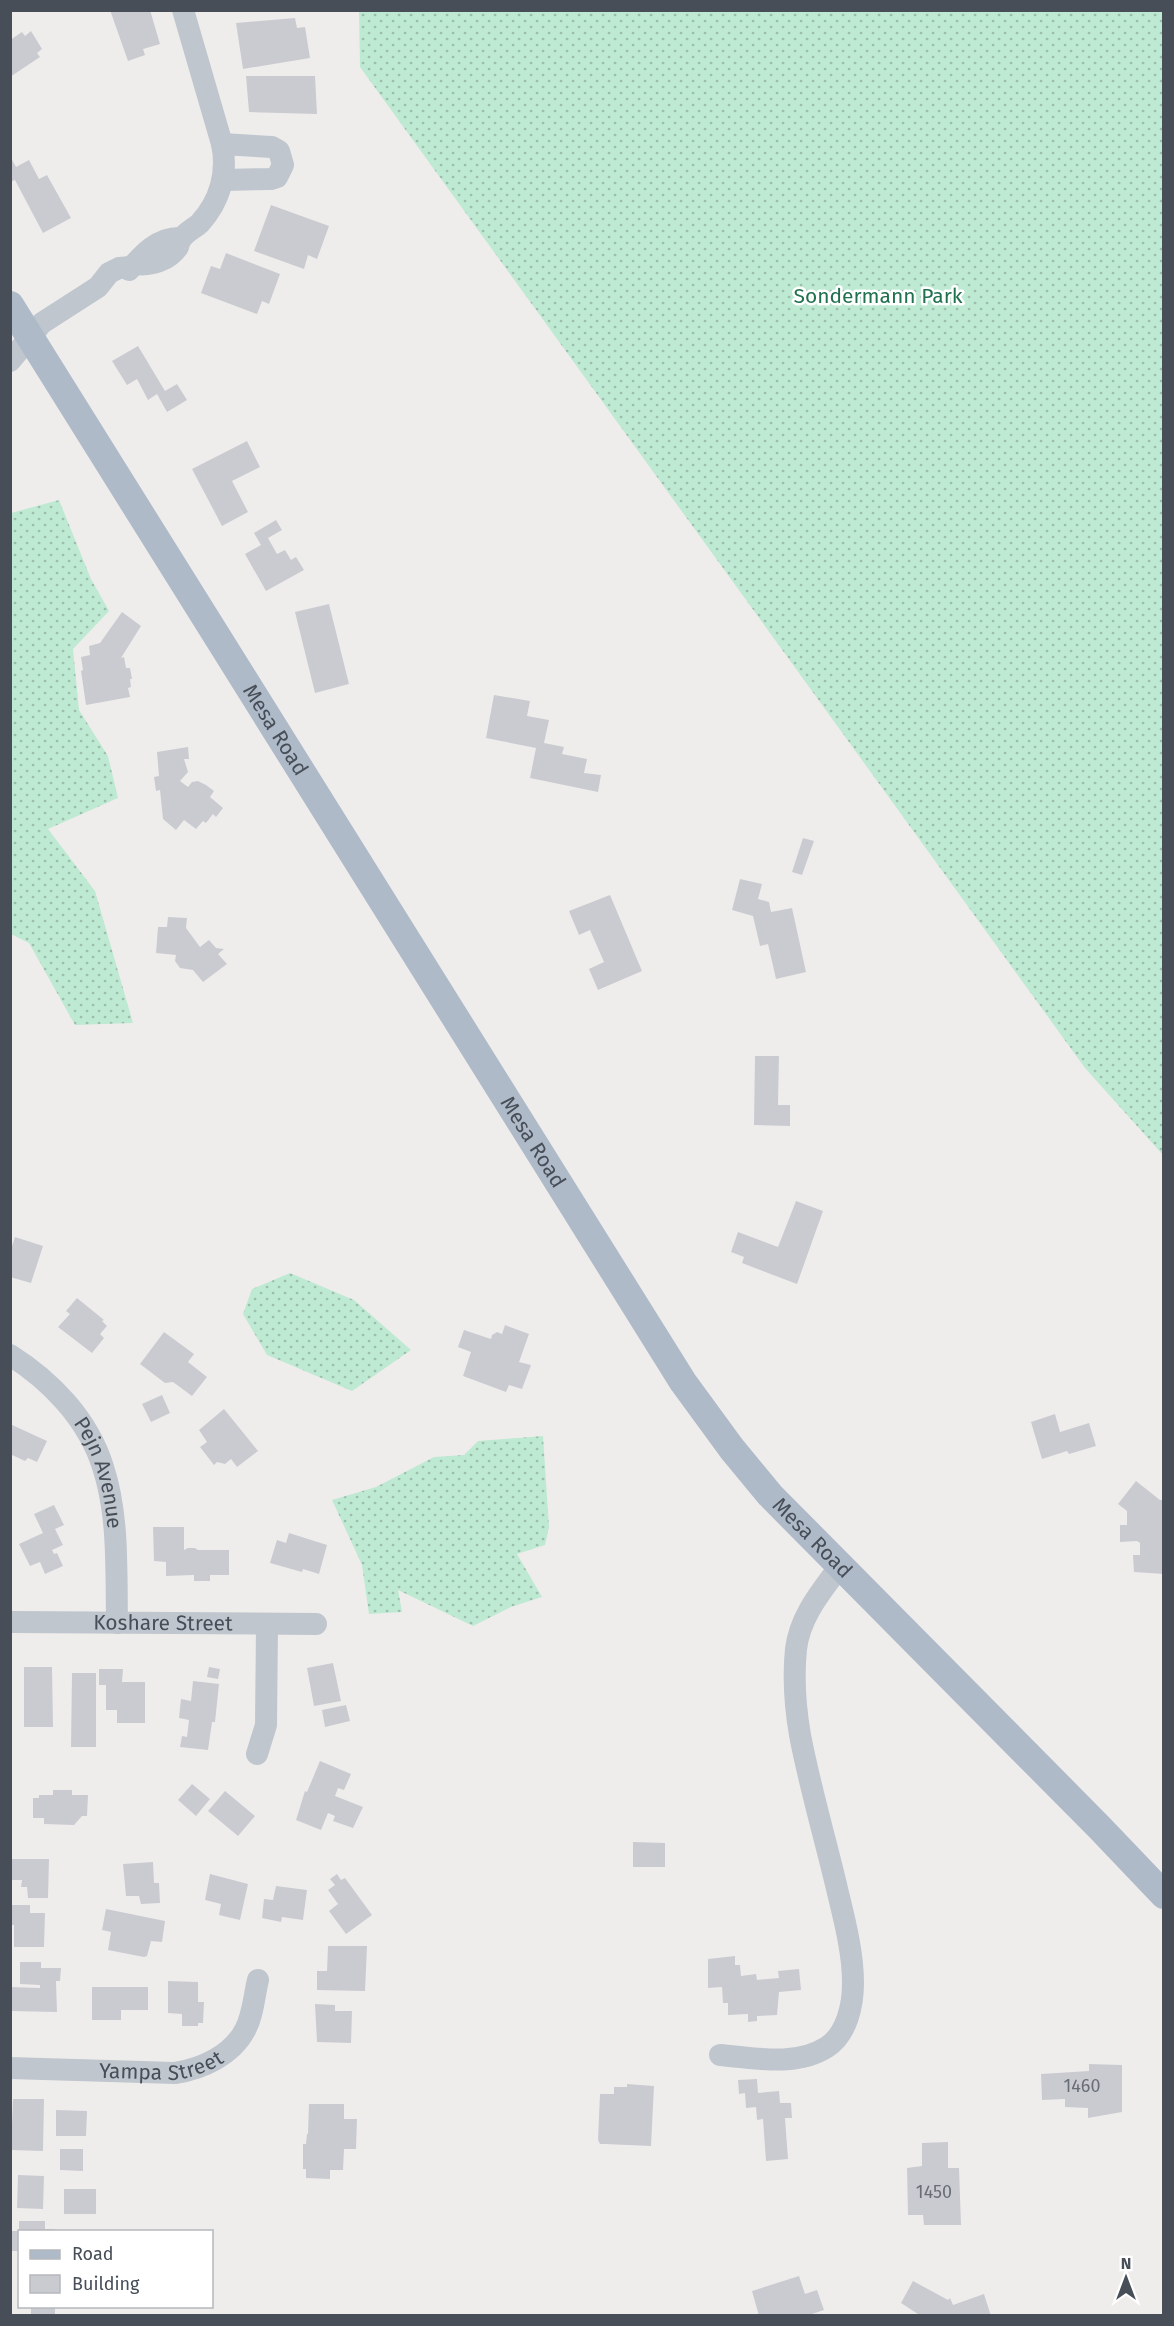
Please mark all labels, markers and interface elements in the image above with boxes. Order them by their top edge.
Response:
park label: Sondermann Park [793,283,963,309]
street label: Mesa Road [237,679,314,780]
street label: Mesa Road [495,1092,571,1193]
street label: Pejn Avenue [68,1412,128,1530]
street label: Mesa Road [767,1492,858,1584]
street label: Koshare Street [93,1610,233,1636]
street label: Yampa Street [99,2044,228,2086]
house number: 1460 [1063,2075,1101,2097]
house number: 1450 [916,2181,952,2203]
legend [18,2230,213,2308]
text: Road [72,2243,114,2265]
north arrow [1096,2248,1156,2308]
text: N [1121,2254,1131,2273]
text: Building [72,2273,140,2295]

